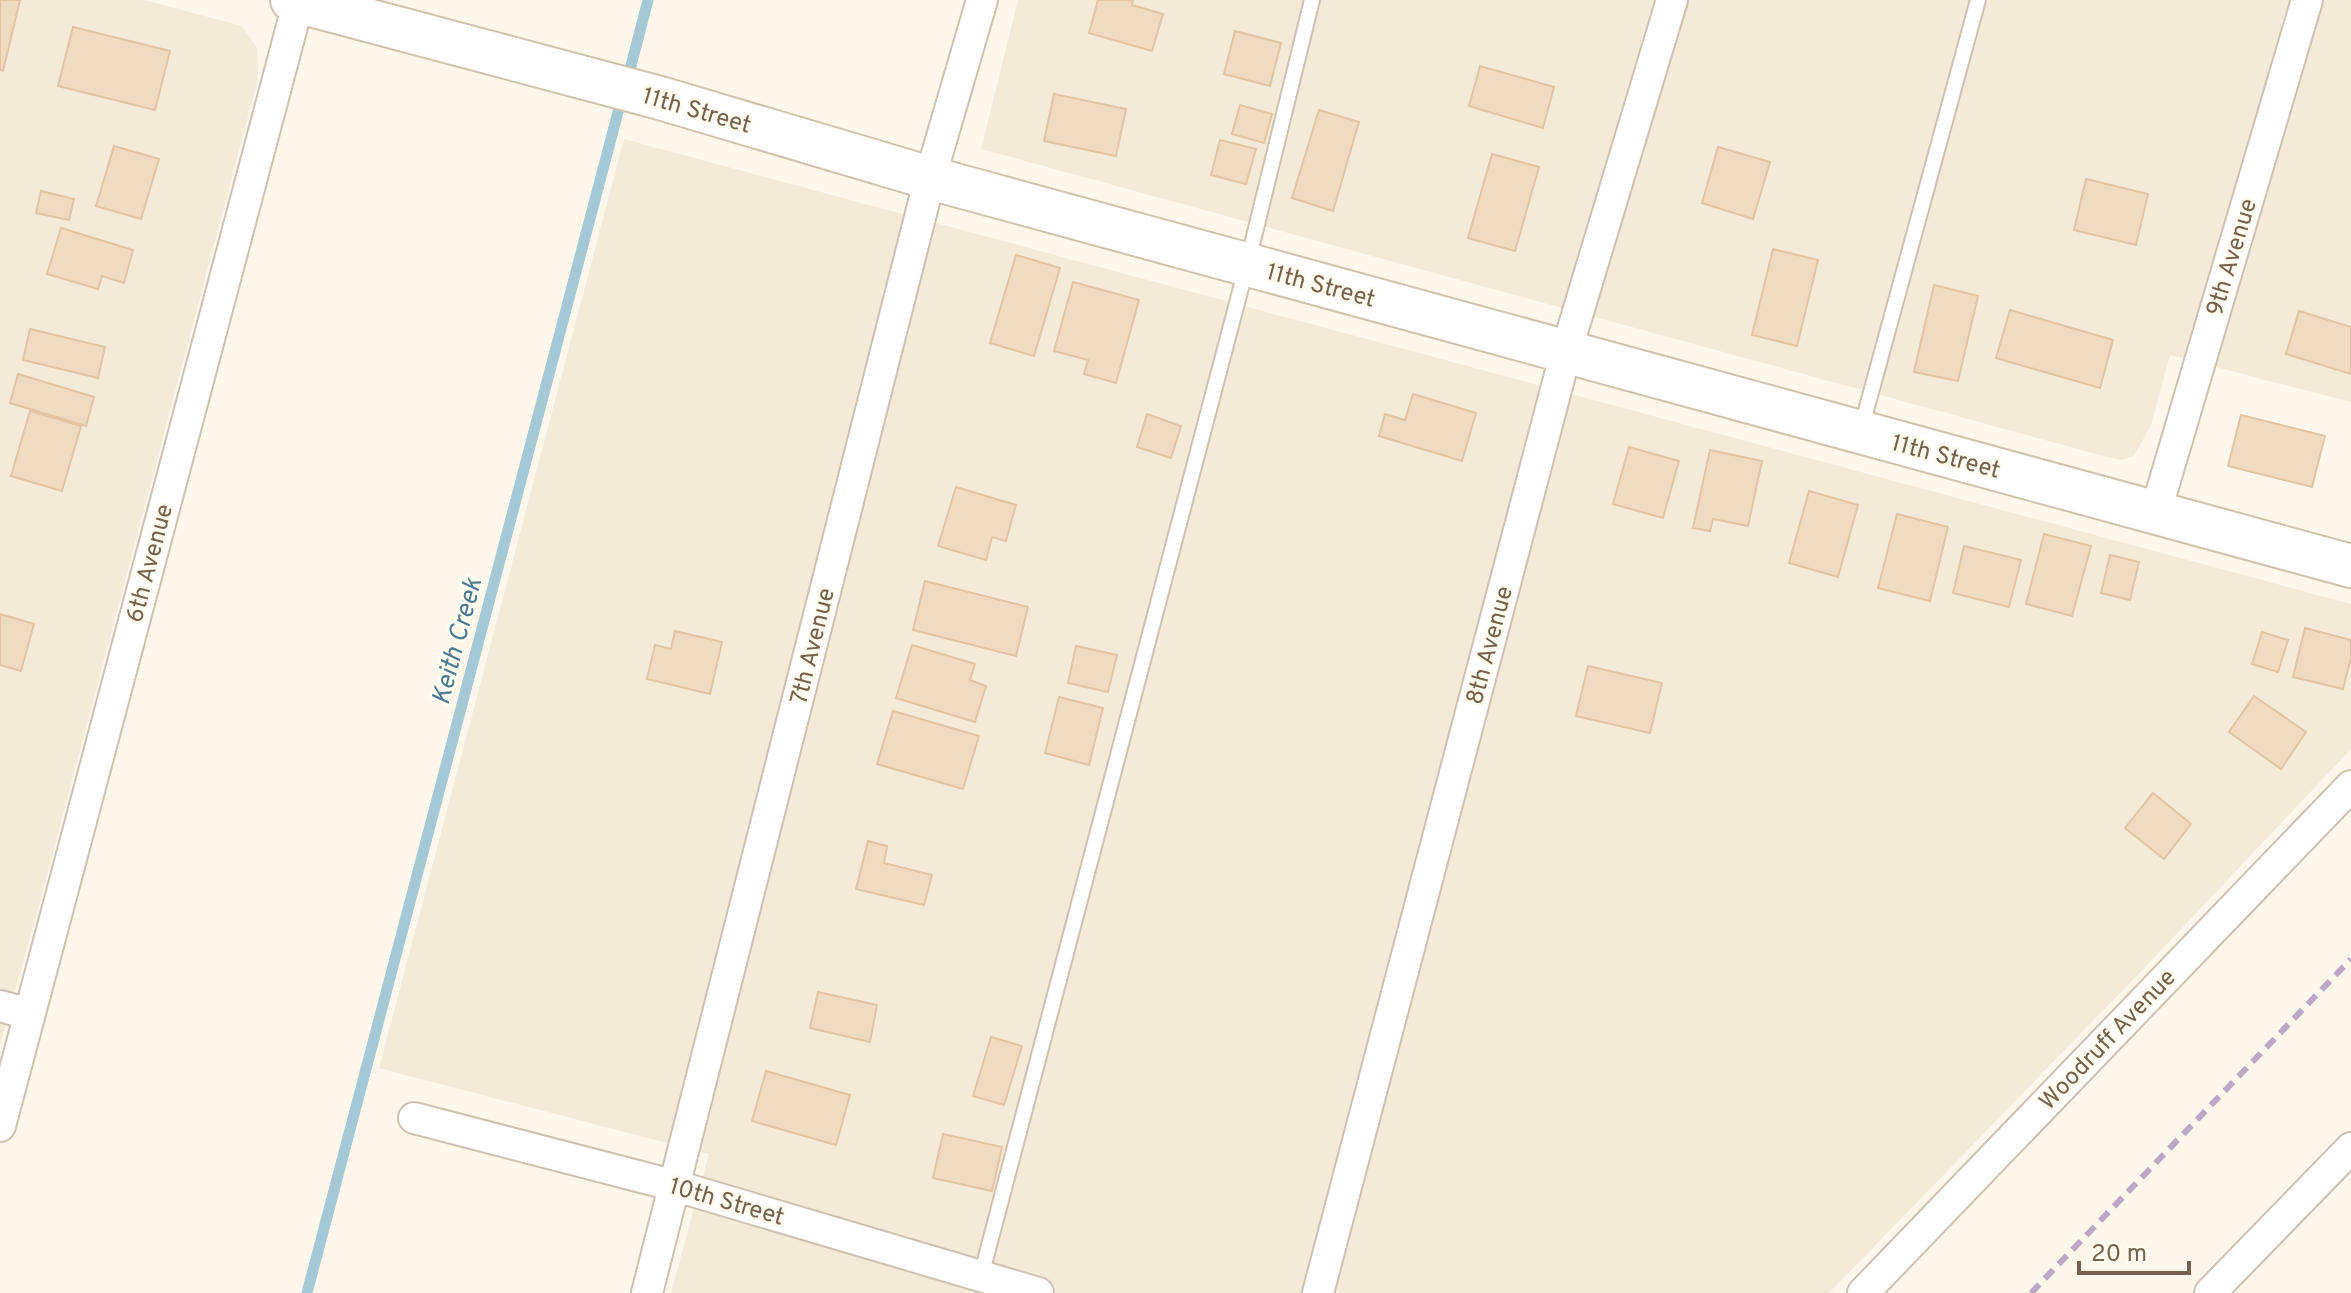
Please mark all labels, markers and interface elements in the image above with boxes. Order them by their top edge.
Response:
street label: 11th Street [639,82,754,142]
street label: 9th Avenue [2201,195,2265,320]
street label: 11th Street [1263,258,1378,316]
street label: 11th Street [1888,429,2003,487]
street label: 6th Avenue [121,501,181,626]
water label: Keith Creek [426,574,491,709]
street label: 8th Avenue [1461,583,1521,708]
street label: 7th Avenue [785,585,843,708]
street label: Woodruff Avenue [2034,964,2183,1117]
street label: 10th Street [666,1172,787,1234]
scale bar [2079,1225,2189,1275]
text: 20 m [2091,1240,2147,1270]

